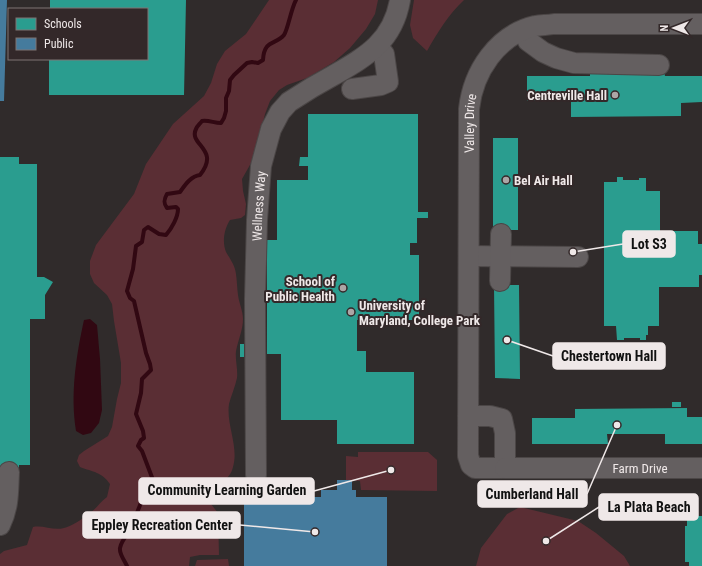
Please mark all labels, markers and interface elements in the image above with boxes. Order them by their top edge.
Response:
legend [8,8,148,60]
north arrow [654,8,694,48]
text: Schools [44,17,82,31]
text: N [658,24,671,31]
text: Public [44,37,74,51]
place label: Centreville Hall [527,88,607,103]
marker: Centreville Hall [610,90,620,100]
street label: Valley Drive [461,92,479,153]
street label: Wellness Way [249,170,268,241]
place label: Bel Air Hall [514,173,573,188]
marker: Bel Air Hall [501,175,511,185]
callout: Lot S3 [623,231,675,257]
text: Lot S3 [631,236,667,252]
place label: School of Public Health [265,274,336,304]
marker: School of Public Health [338,283,348,293]
place label: University of Maryland, College Park [359,298,481,328]
marker: University of Maryland, College Park [346,307,356,317]
callout: Chestertown Hall [553,343,665,369]
text: Chestertown Hall [561,348,657,364]
street label: Farm Drive [613,461,667,476]
callout: Community Learning Garden [139,478,314,504]
callout: Cumberland Hall [478,481,587,507]
text: Community Learning Garden [148,482,307,498]
text: Cumberland Hall [486,486,578,502]
callout: La Plata Beach [599,494,698,520]
text: La Plata Beach [607,499,691,515]
callout: Eppley Recreation Center [83,512,240,538]
text: Eppley Recreation Center [91,517,233,533]

